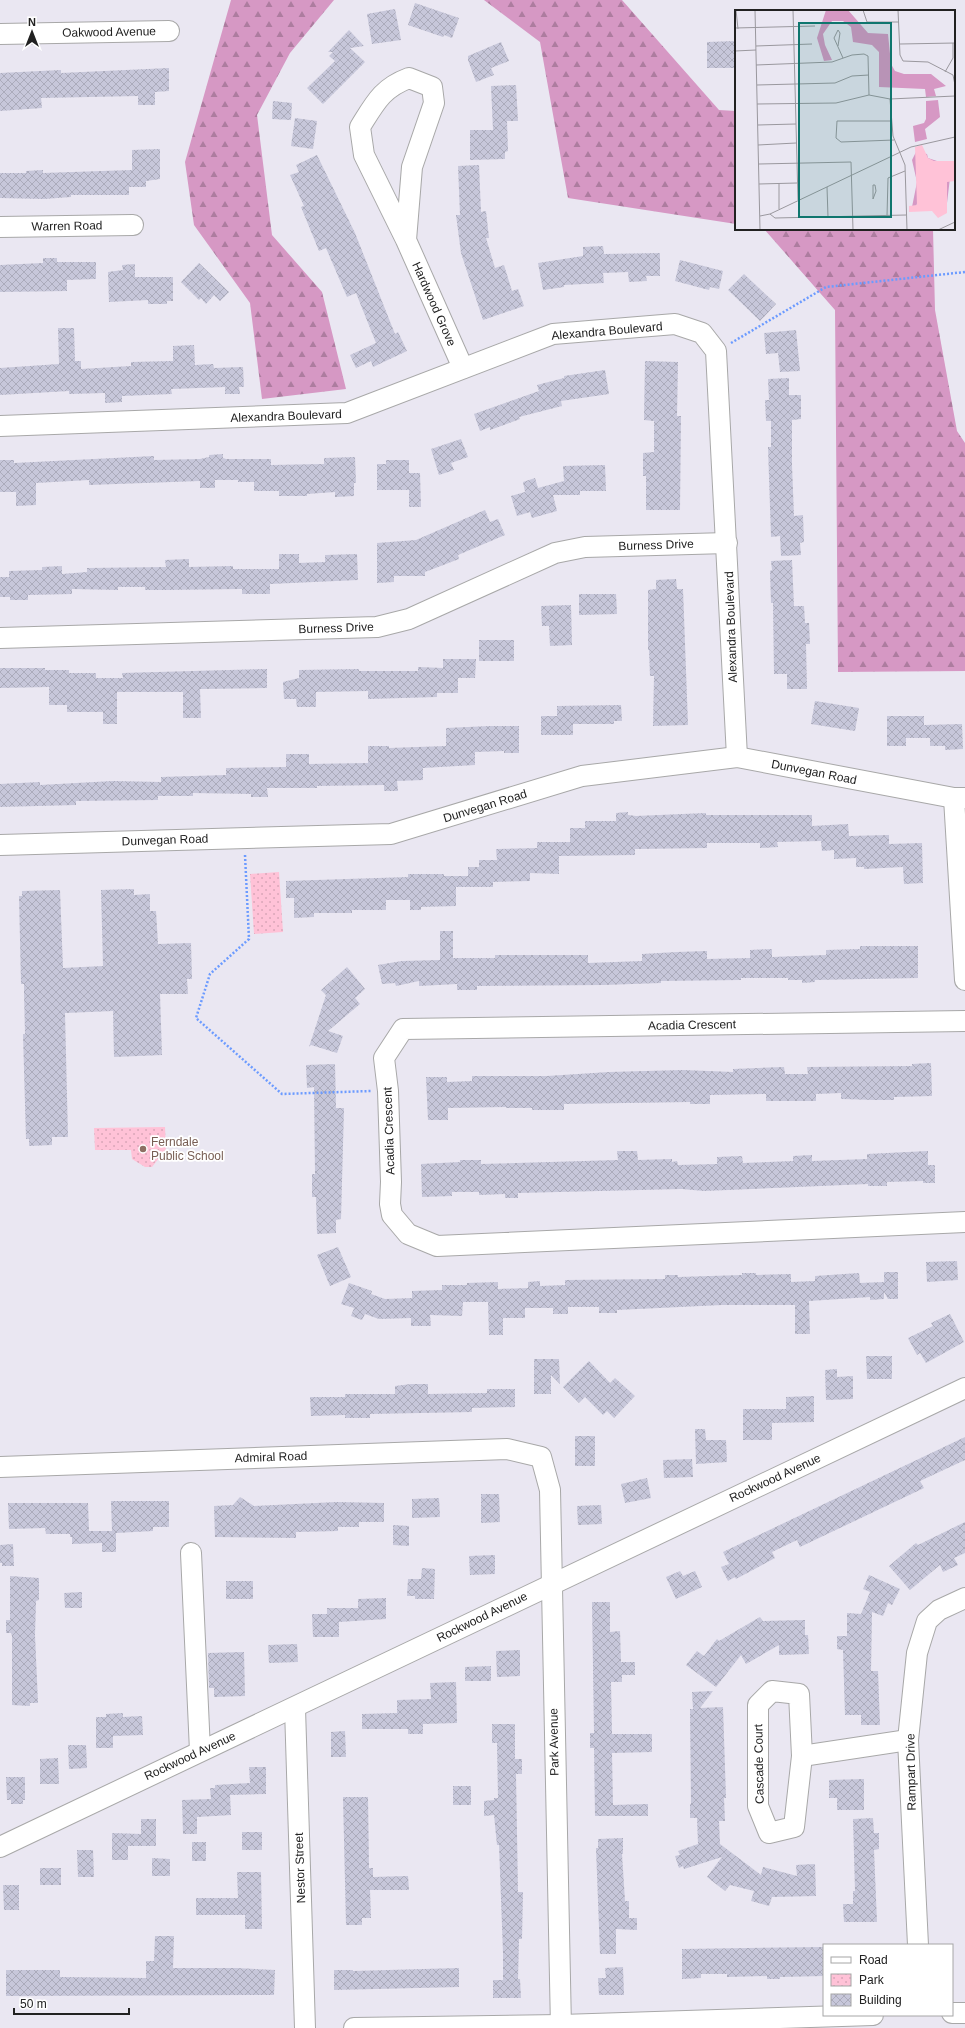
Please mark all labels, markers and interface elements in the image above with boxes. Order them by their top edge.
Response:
inset map [735,10,955,230]
north arrow [12,12,52,52]
text: N [28,16,36,28]
street label: Oakwood Avenue [62,24,156,40]
street label: Warren Road [31,218,103,234]
street label: Hardwood Grove [409,260,459,349]
street label: Alexandra Boulevard [551,319,663,343]
street label: Alexandra Boulevard [230,407,342,425]
street label: Burness Drive [618,537,694,553]
street label: Alexandra Boulevard [722,571,740,683]
street label: Burness Drive [298,620,374,636]
street label: Dunvegan Road [770,757,858,787]
street label: Dunvegan Road [441,787,529,825]
street label: Dunvegan Road [121,831,209,849]
street label: Acadia Crescent [648,1017,737,1033]
street label: Acadia Crescent [380,1086,398,1175]
place label: Ferndale Public School [151,1135,224,1163]
marker: Ferndale Public School [138,1144,148,1154]
street label: Admiral Road [234,1449,308,1465]
street label: Rockwood Avenue [727,1451,823,1505]
street label: Rockwood Avenue [434,1589,530,1645]
street label: Park Avenue [546,1708,562,1776]
street label: Cascade Court [751,1723,767,1804]
street label: Rockwood Avenue [142,1729,238,1783]
street label: Rampart Drive [903,1733,919,1811]
street label: Nestor Street [292,1832,308,1904]
legend [823,1944,953,2016]
text: Road [859,1953,888,1967]
text: Park [859,1973,885,1987]
scale bar [14,1990,129,2016]
text: Building [859,1993,902,2007]
text: 50 m [20,1997,47,2011]

